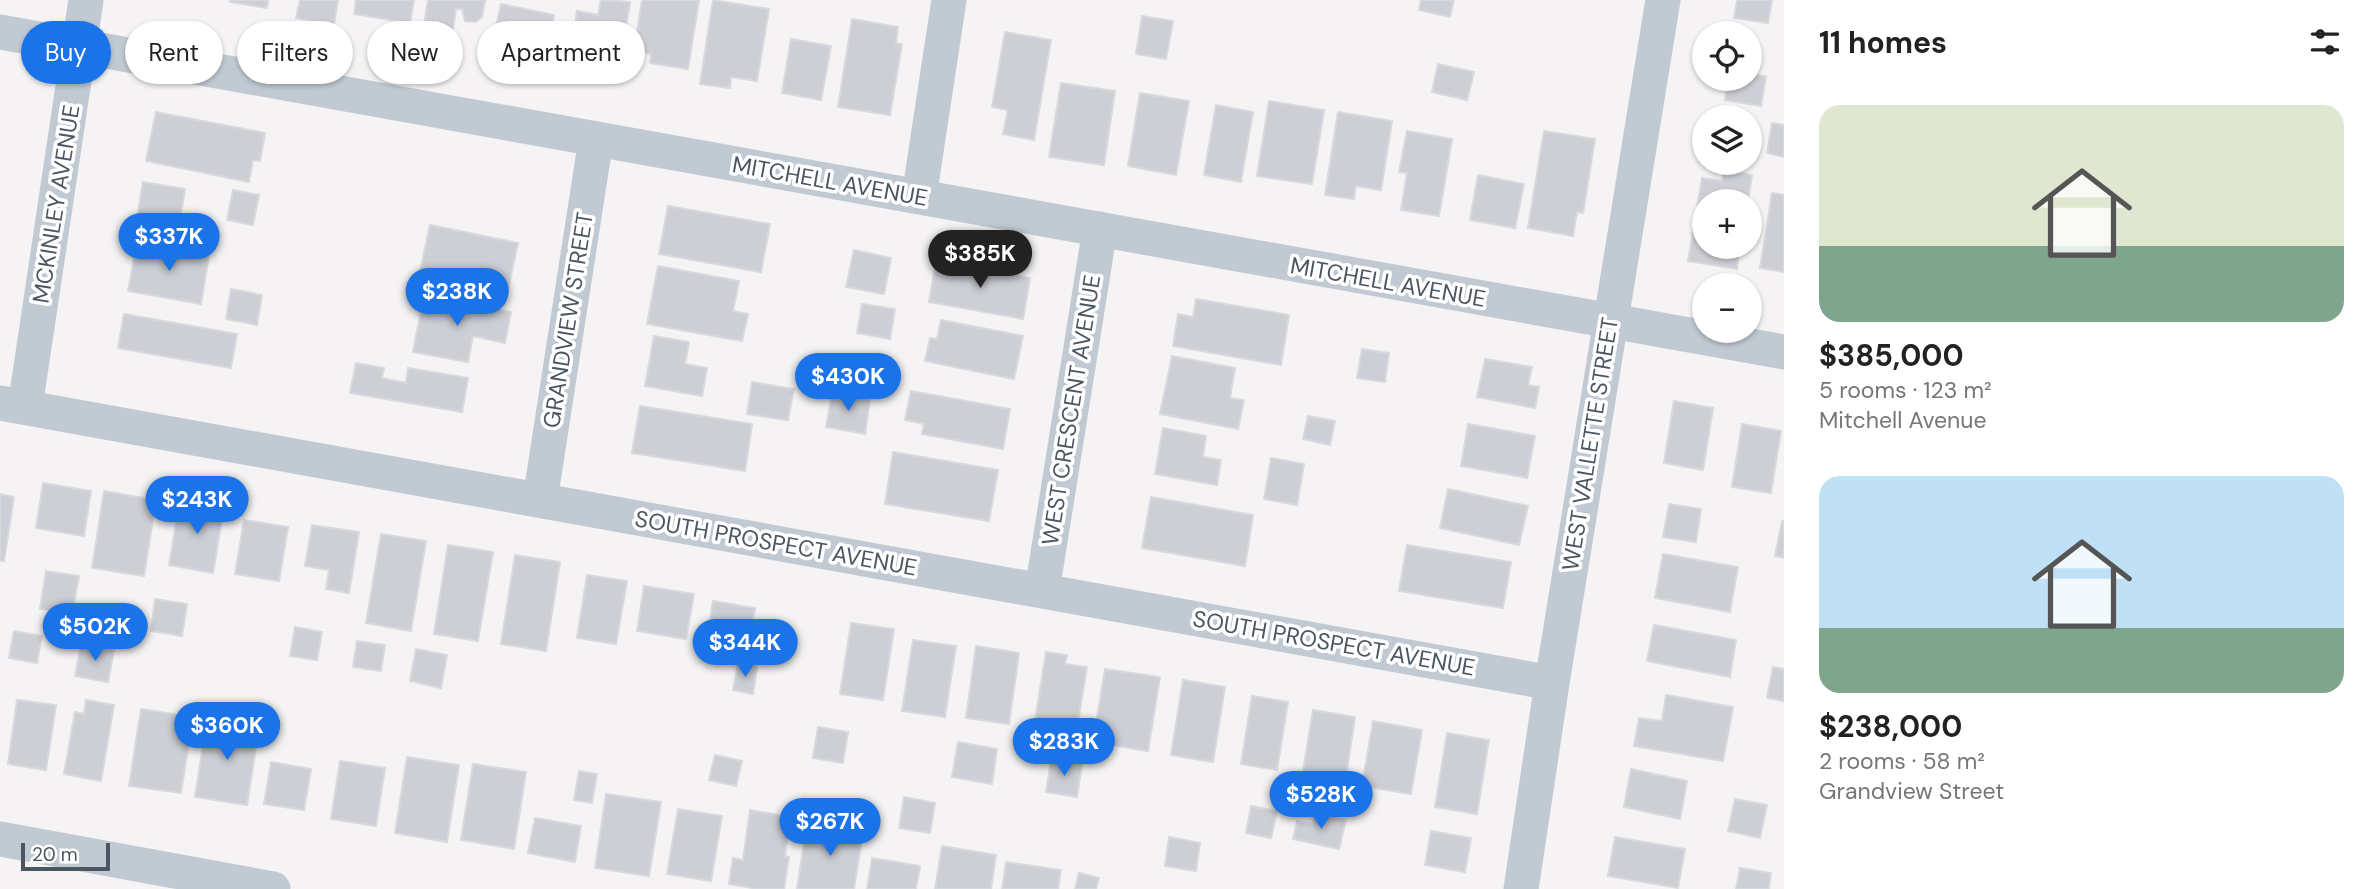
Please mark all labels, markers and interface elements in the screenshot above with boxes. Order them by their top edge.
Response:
chip: Buy [21,21,111,84]
chip: Rent [125,21,223,84]
chip: Filters [237,21,353,84]
chip: New [367,21,463,84]
chip: Apartment [477,21,645,84]
map controls [1692,21,1762,343]
button: locate [1692,21,1762,91]
text: 11 homes [1819,23,1947,62]
icon: filters [2306,23,2344,61]
street label: MCKINLEY AVENUE [26,103,86,305]
button: layers [1692,105,1762,175]
street label: MITCHELL AVENUE [730,149,930,213]
icon: home [2019,150,2145,276]
button: + [1692,189,1762,259]
street label: GRANDVIEW STREET [536,210,600,430]
pin: $337K [120,214,218,273]
text: $337K [135,221,203,251]
pin: $385K [931,230,1029,290]
text: $385K [944,238,1016,268]
street label: MITCHELL AVENUE [1288,250,1488,314]
pin: $238K [408,268,506,328]
street label: WEST CRESCENT AVENUE [1035,273,1107,547]
button: − [1692,273,1762,343]
text: $238K [422,276,492,306]
street label: WEST VALLETTE STREET [1555,315,1625,573]
text: $385,000 [1819,336,1964,375]
pin: $430K [799,354,897,413]
text: $430K [811,361,885,391]
text: 5 rooms · 123 m² [1819,375,1992,405]
text: Mitchell Avenue [1819,405,1987,435]
pin: $243K [148,476,246,536]
text: $243K [162,484,232,514]
street label: SOUTH PROSPECT AVENUE [633,503,919,583]
icon: home [2019,521,2145,647]
street label: SOUTH PROSPECT AVENUE [1191,603,1477,683]
pin: $502K [46,604,144,663]
text: $502K [59,611,131,641]
pin: $344K [696,620,794,679]
text: $344K [709,627,781,657]
pin: $360K [178,702,276,762]
text: $238,000 [1819,707,1962,746]
text: $360K [190,710,264,740]
pin: $283K [1015,718,1113,778]
text: $283K [1029,726,1099,756]
text: 2 rooms · 58 m² [1819,746,1985,776]
pin: $528K [1272,772,1370,831]
text: Grandview Street [1819,776,2004,806]
text: $528K [1286,779,1356,809]
pin: $267K [781,798,879,858]
text: $267K [796,806,864,836]
scale bar [21,840,110,872]
text: 20 m [32,842,78,867]

